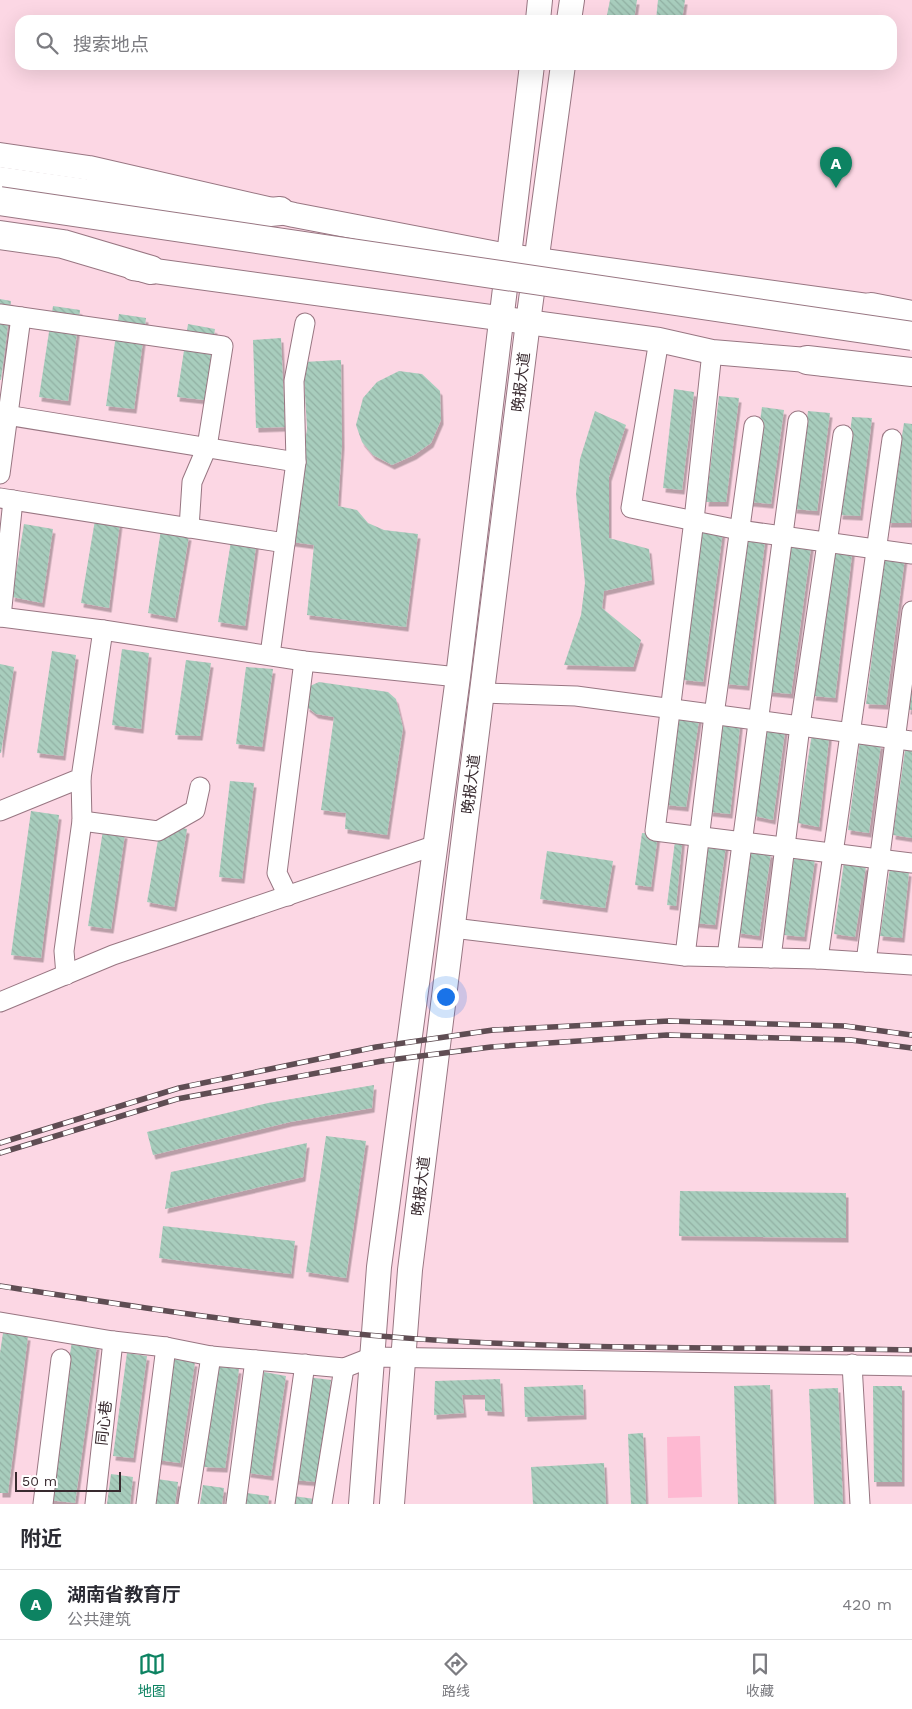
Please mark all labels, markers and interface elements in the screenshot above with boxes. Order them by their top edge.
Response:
search box [15,15,897,70]
icon: search [33,29,61,57]
text: 搜索地点 [73,33,149,56]
pin: A [820,147,852,188]
street label: 晚报大道 [508,351,534,413]
street label: 晚报大道 [458,753,484,815]
your location [433,984,459,1010]
street label: 晚报大道 [408,1155,434,1217]
street label: 同心巷 [93,1400,115,1446]
scale bar [15,1469,121,1492]
text: 50 m [22,1473,57,1489]
text: 附近 [20,1526,62,1551]
text: 湖南省教育厅 [67,1583,181,1606]
text: A [31,1595,41,1614]
text: 420 m [842,1595,892,1614]
text: 公共建筑 [67,1610,131,1629]
tab: 地图 [138,1650,166,1700]
tab: 路线 [442,1650,470,1700]
tab: 收藏 [746,1650,774,1700]

